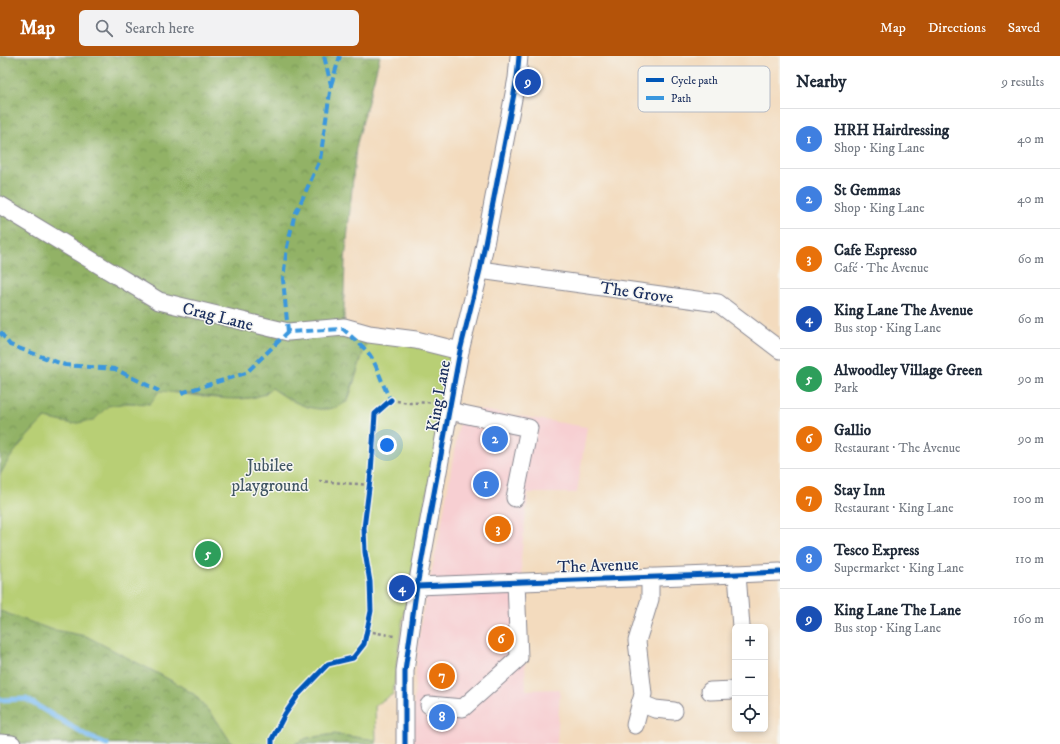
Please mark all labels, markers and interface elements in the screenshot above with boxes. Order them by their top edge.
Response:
search box [79,10,359,46]
text: Map [20,17,55,40]
icon: search [93,17,115,39]
text: Search here [125,19,194,38]
text: Map [880,19,906,37]
text: Directions [928,19,986,37]
text: Saved [1008,19,1040,37]
legend [638,66,770,112]
pin: 9 [515,67,541,97]
text: Nearby [796,71,846,93]
text: Cycle path [671,74,718,88]
text: 9 results [1002,74,1044,90]
text: Path [671,92,692,106]
text: HRH Hairdressing [834,121,949,140]
text: 1 [807,131,811,147]
text: 40 m [1017,131,1044,147]
text: Shop · King Lane [834,140,925,156]
text: St Gemmas [834,181,901,200]
text: 2 [806,191,812,207]
text: 40 m [1017,191,1044,207]
text: Shop · King Lane [834,200,925,216]
text: Cafe Espresso [834,241,917,260]
text: 3 [807,251,811,267]
text: 60 m [1018,251,1044,267]
text: Café · The Avenue [834,260,929,276]
street label: The Grove [599,277,675,309]
street label: Crag Lane [180,298,255,336]
text: King Lane The Avenue [834,301,973,320]
text: 4 [805,311,813,327]
text: 60 m [1018,311,1044,327]
text: Bus stop · King Lane [834,320,941,336]
street label: King Lane [422,359,456,434]
text: Alwoodley Village Green [834,361,982,380]
text: 5 [806,371,812,387]
text: 90 m [1018,371,1044,387]
text: Park [834,380,858,396]
text: Gallio [834,421,871,440]
pin: 2 [482,424,508,454]
text: 6 [806,431,812,447]
text: 90 m [1018,431,1044,447]
your location [377,435,397,455]
text: Restaurant · The Avenue [834,440,961,456]
park label: Jubilee playground [230,455,309,497]
pin: 1 [473,469,499,499]
text: Stay Inn [834,481,885,500]
text: 7 [806,491,812,507]
text: 100 m [1013,491,1044,507]
text: Restaurant · King Lane [834,500,954,516]
pin: 3 [485,514,511,544]
pin: 5 [195,539,221,569]
text: Tesco Express [834,541,919,560]
text: 8 [806,551,812,567]
text: 110 m [1015,551,1044,567]
street label: The Avenue [557,554,639,578]
text: Supermarket · King Lane [834,560,964,576]
pin: 4 [389,573,415,603]
text: King Lane The Lane [834,601,961,620]
text: 9 [806,611,812,627]
text: 160 m [1013,611,1044,627]
text: Bus stop · King Lane [834,620,941,636]
pin: 6 [488,624,514,654]
map controls [732,624,768,732]
button: + [732,624,768,660]
button: − [732,660,768,696]
pin: 7 [429,661,455,691]
button: locate [732,696,768,732]
pin: 8 [429,702,455,732]

